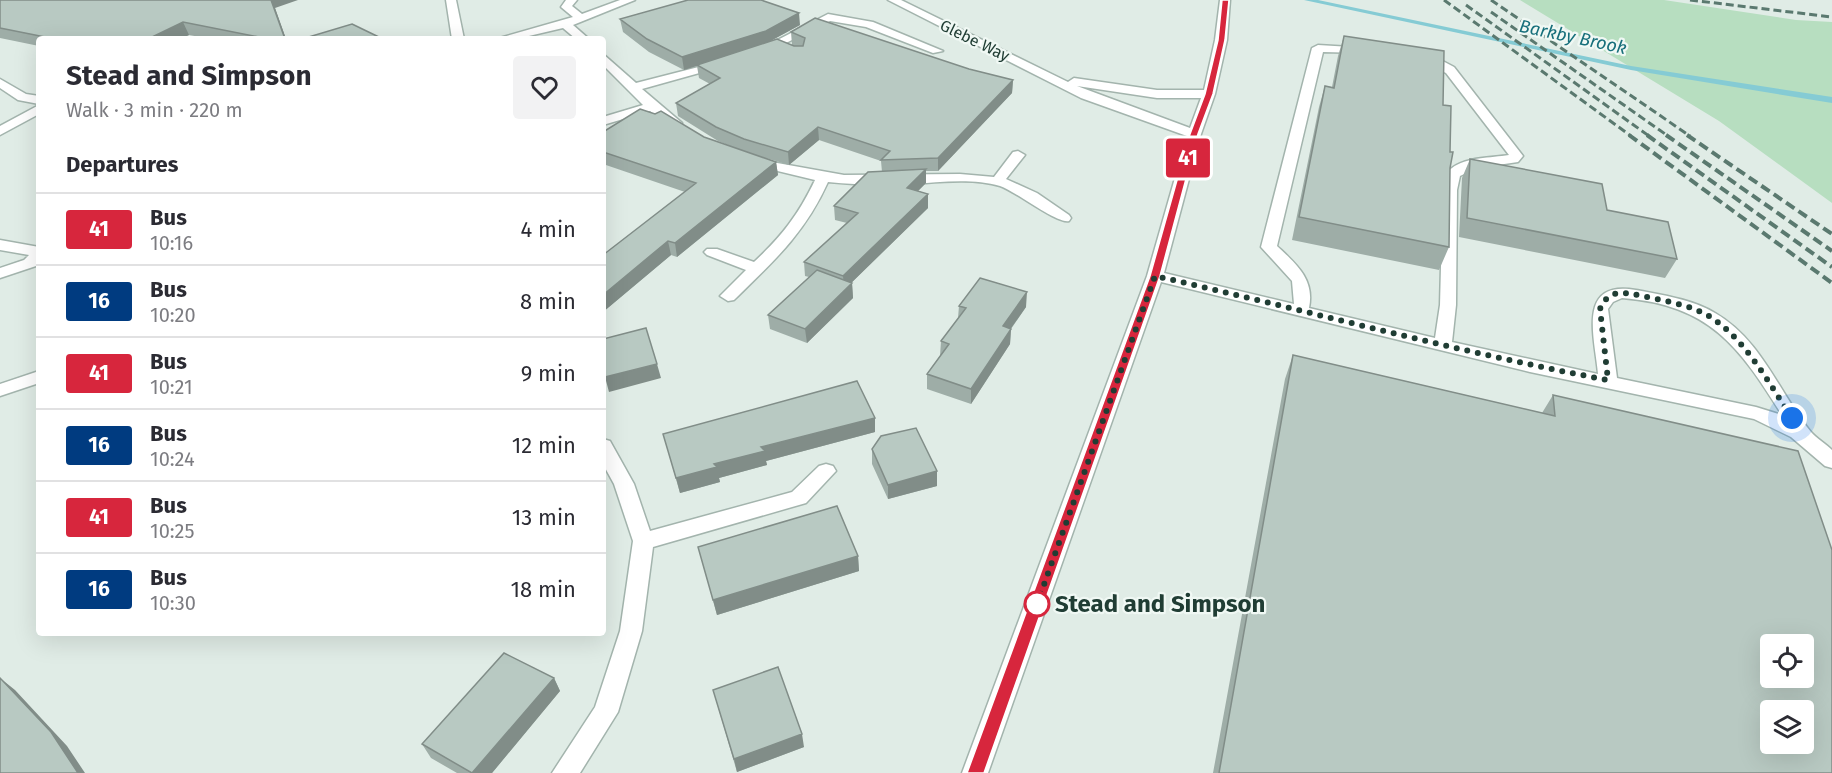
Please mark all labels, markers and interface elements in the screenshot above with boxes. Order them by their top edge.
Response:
street label: Glebe Way [937,15,1013,65]
water label: Barkby Brook [1517,15,1629,59]
button: heart [513,56,576,119]
text: Stead and Simpson [66,59,312,92]
text: Walk · 3 min · 220 m [66,98,243,122]
line badge: 41 [1161,138,1215,178]
text: 41 [1178,145,1198,171]
text: Departures [66,151,178,178]
text: Bus [150,204,187,231]
text: 41 [89,216,109,242]
text: 4 min [521,216,576,243]
text: 10:16 [150,231,193,255]
text: Bus [150,276,187,303]
text: 16 [88,288,110,314]
text: 8 min [520,288,576,315]
text: 10:20 [150,303,196,327]
text: Bus [150,348,187,375]
text: 41 [89,360,109,386]
text: 9 min [521,360,576,387]
text: 10:21 [150,375,193,399]
your location [1777,403,1807,433]
text: Bus [150,420,187,447]
text: 16 [88,432,110,458]
text: 12 min [512,432,576,459]
text: 10:24 [150,447,195,471]
text: Bus [150,492,187,519]
text: 41 [89,504,109,530]
text: 13 min [512,504,576,531]
text: 10:25 [150,519,195,543]
text: Bus [150,564,187,591]
text: 16 [88,576,110,602]
text: 18 min [511,576,576,603]
place label: Stead and Simpson [1055,590,1265,618]
text: 10:30 [150,591,196,615]
marker: Stead and Simpson [1024,591,1050,617]
map controls [1760,634,1814,754]
button: locate [1760,634,1814,688]
button: layers [1760,700,1814,754]

